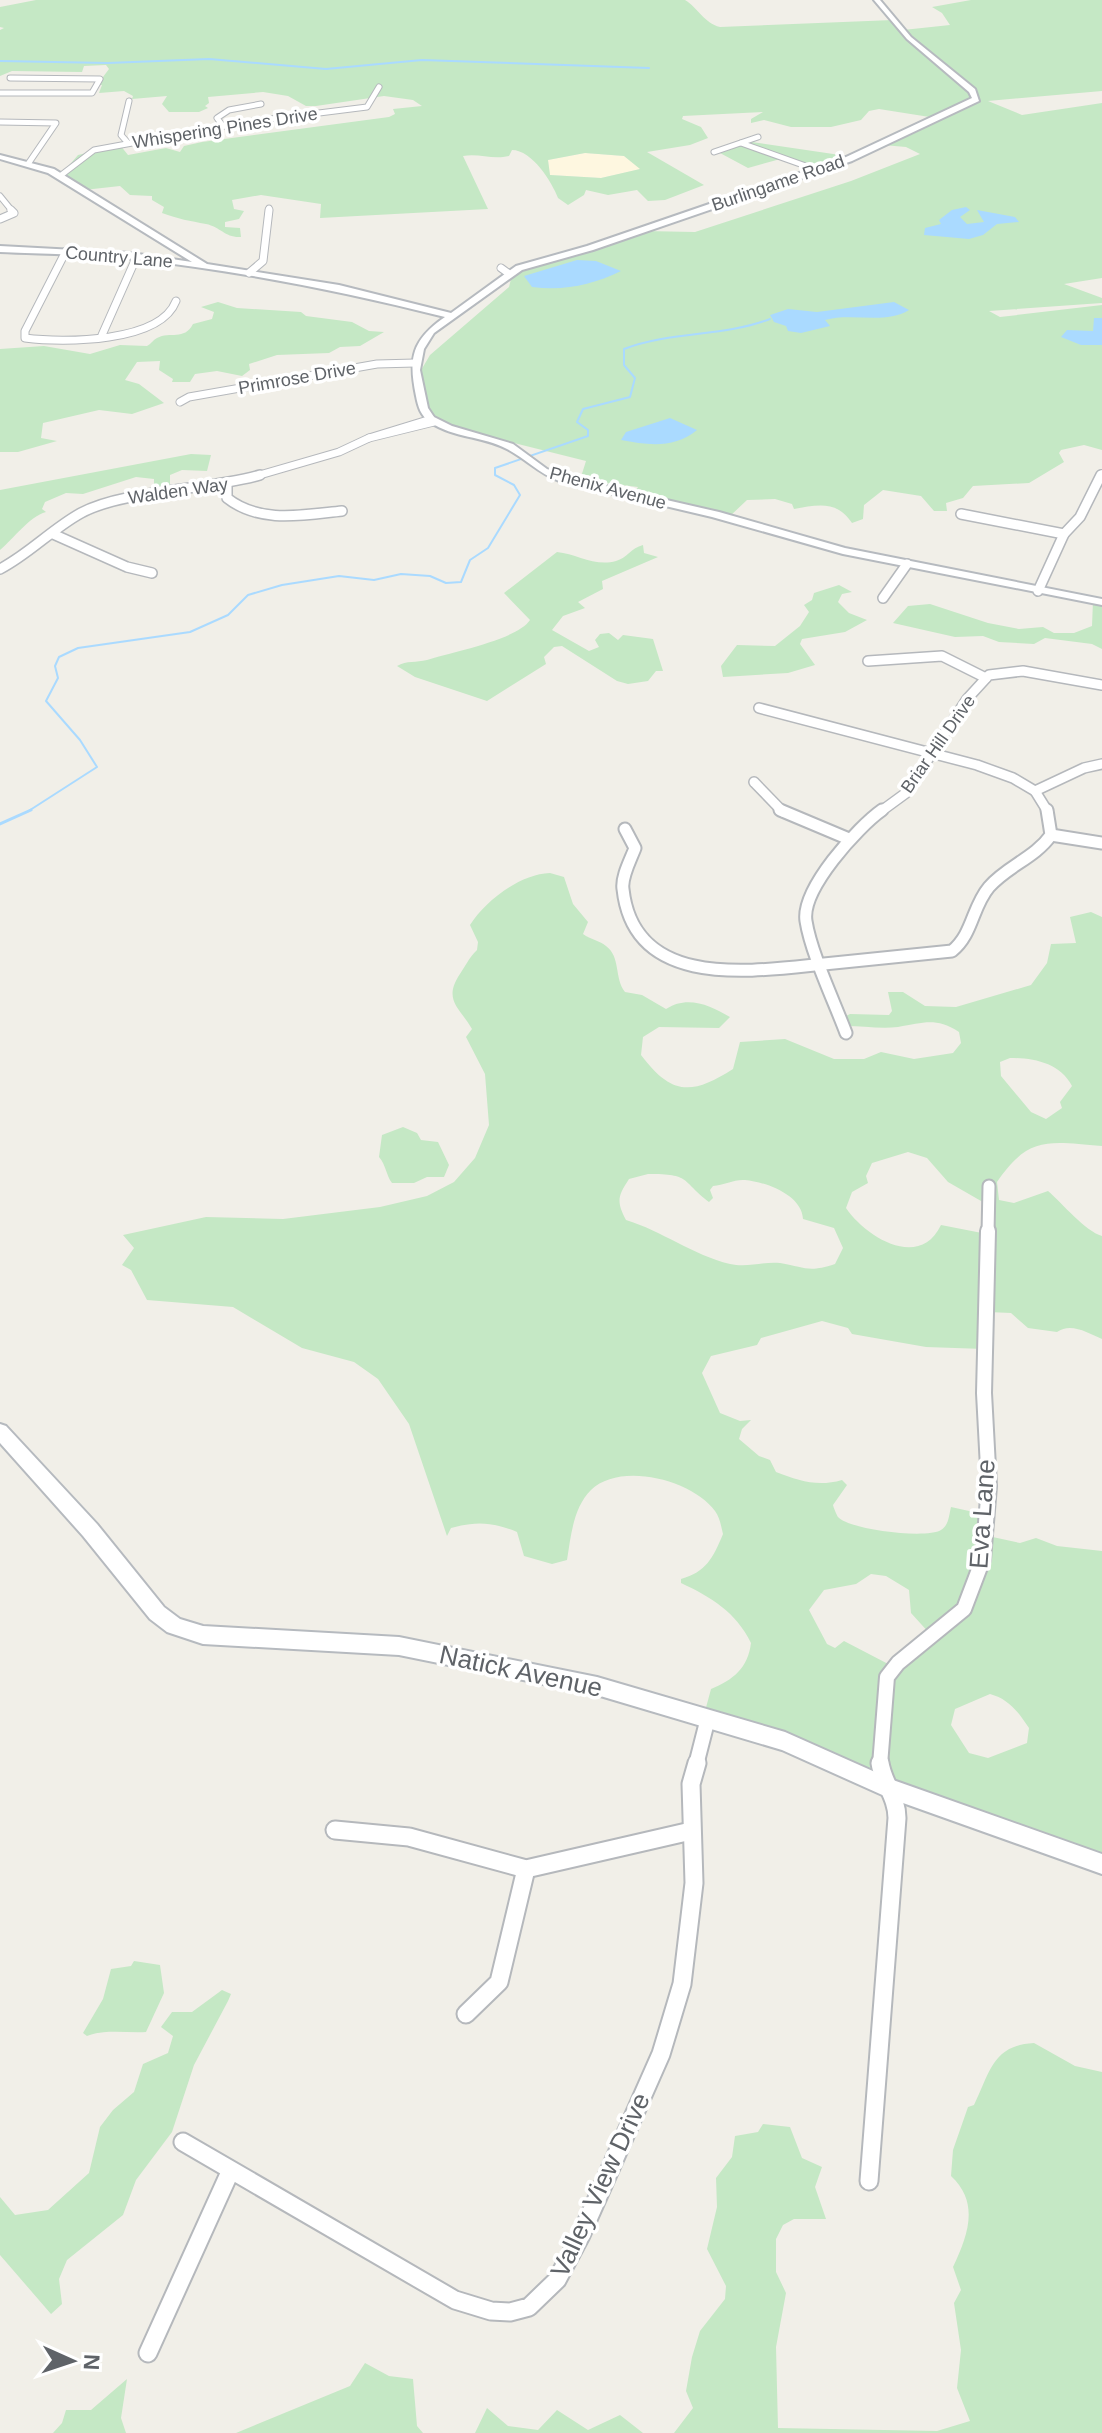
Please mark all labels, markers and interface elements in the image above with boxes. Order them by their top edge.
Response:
street label: Whispering Pines Drive [131,103,319,153]
street label: Burlingame Road [709,151,847,215]
street label: Country Lane [64,242,174,272]
street label: Primrose Drive [237,358,357,398]
street label: Phenix Avenue [548,463,668,513]
street label: Walden Way [127,474,229,508]
street label: Briar Hill Drive [897,691,979,797]
street label: Eva Lane [963,1458,1001,1570]
street label: Natick Avenue [437,1639,605,1703]
street label: Valley View Drive [544,2088,656,2282]
north arrow [32,2321,112,2401]
text: N [79,2353,104,2371]

